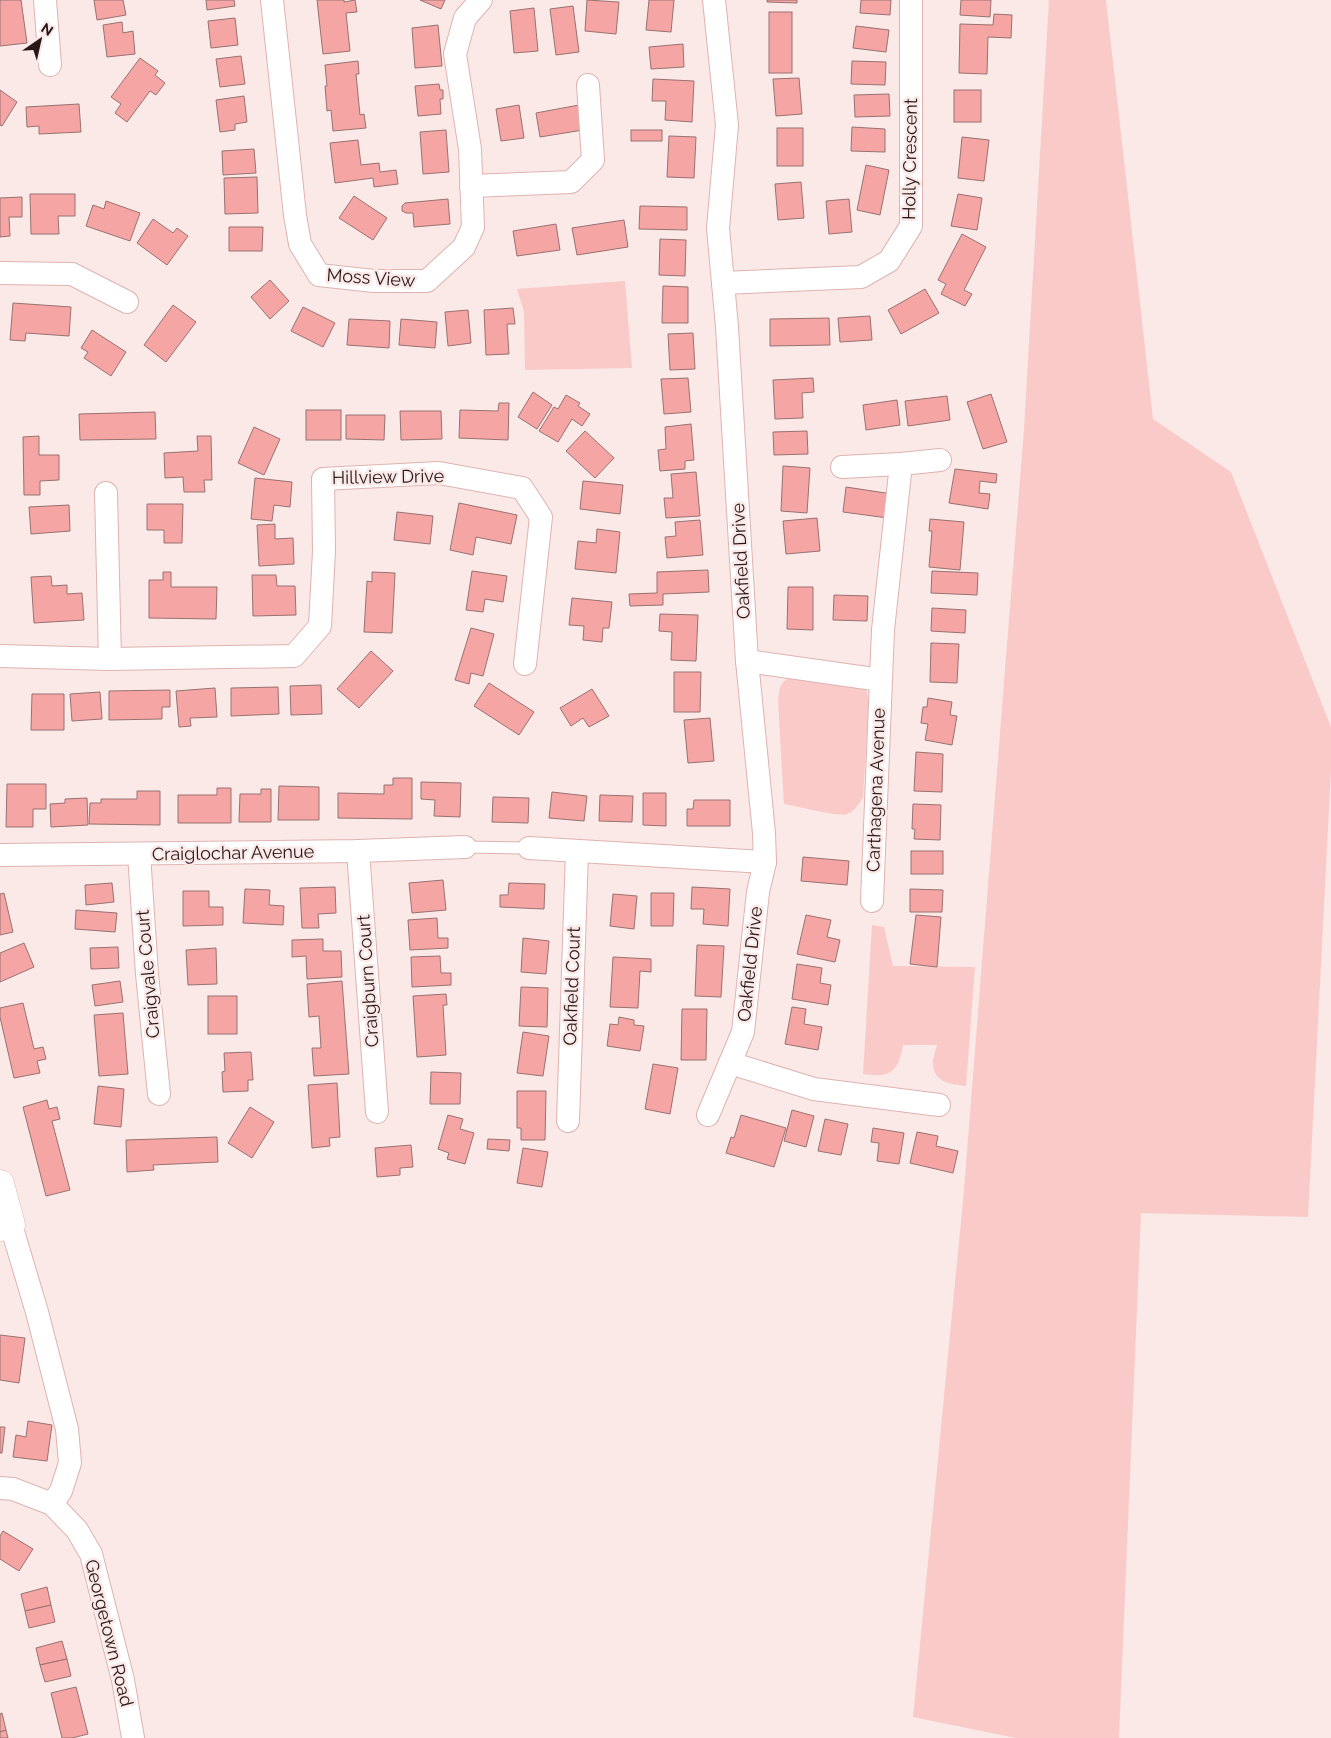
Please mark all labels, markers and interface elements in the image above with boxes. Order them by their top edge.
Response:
north arrow [15,15,65,65]
text: N [38,20,56,39]
street label: Holly Crescent [898,98,921,220]
street label: Moss View [326,264,416,291]
street label: Hillview Drive [332,465,445,488]
street label: Oakfield Drive [727,502,754,620]
street label: Carthagena Avenue [862,707,889,872]
street label: Craiglochar Avenue [152,841,315,864]
street label: Oakfield Drive [733,905,766,1023]
street label: Craigvale Court [131,909,164,1039]
street label: Craigburn Court [352,914,383,1048]
street label: Oakfield Court [559,926,584,1046]
street label: Georgetown Road [81,1557,138,1709]

